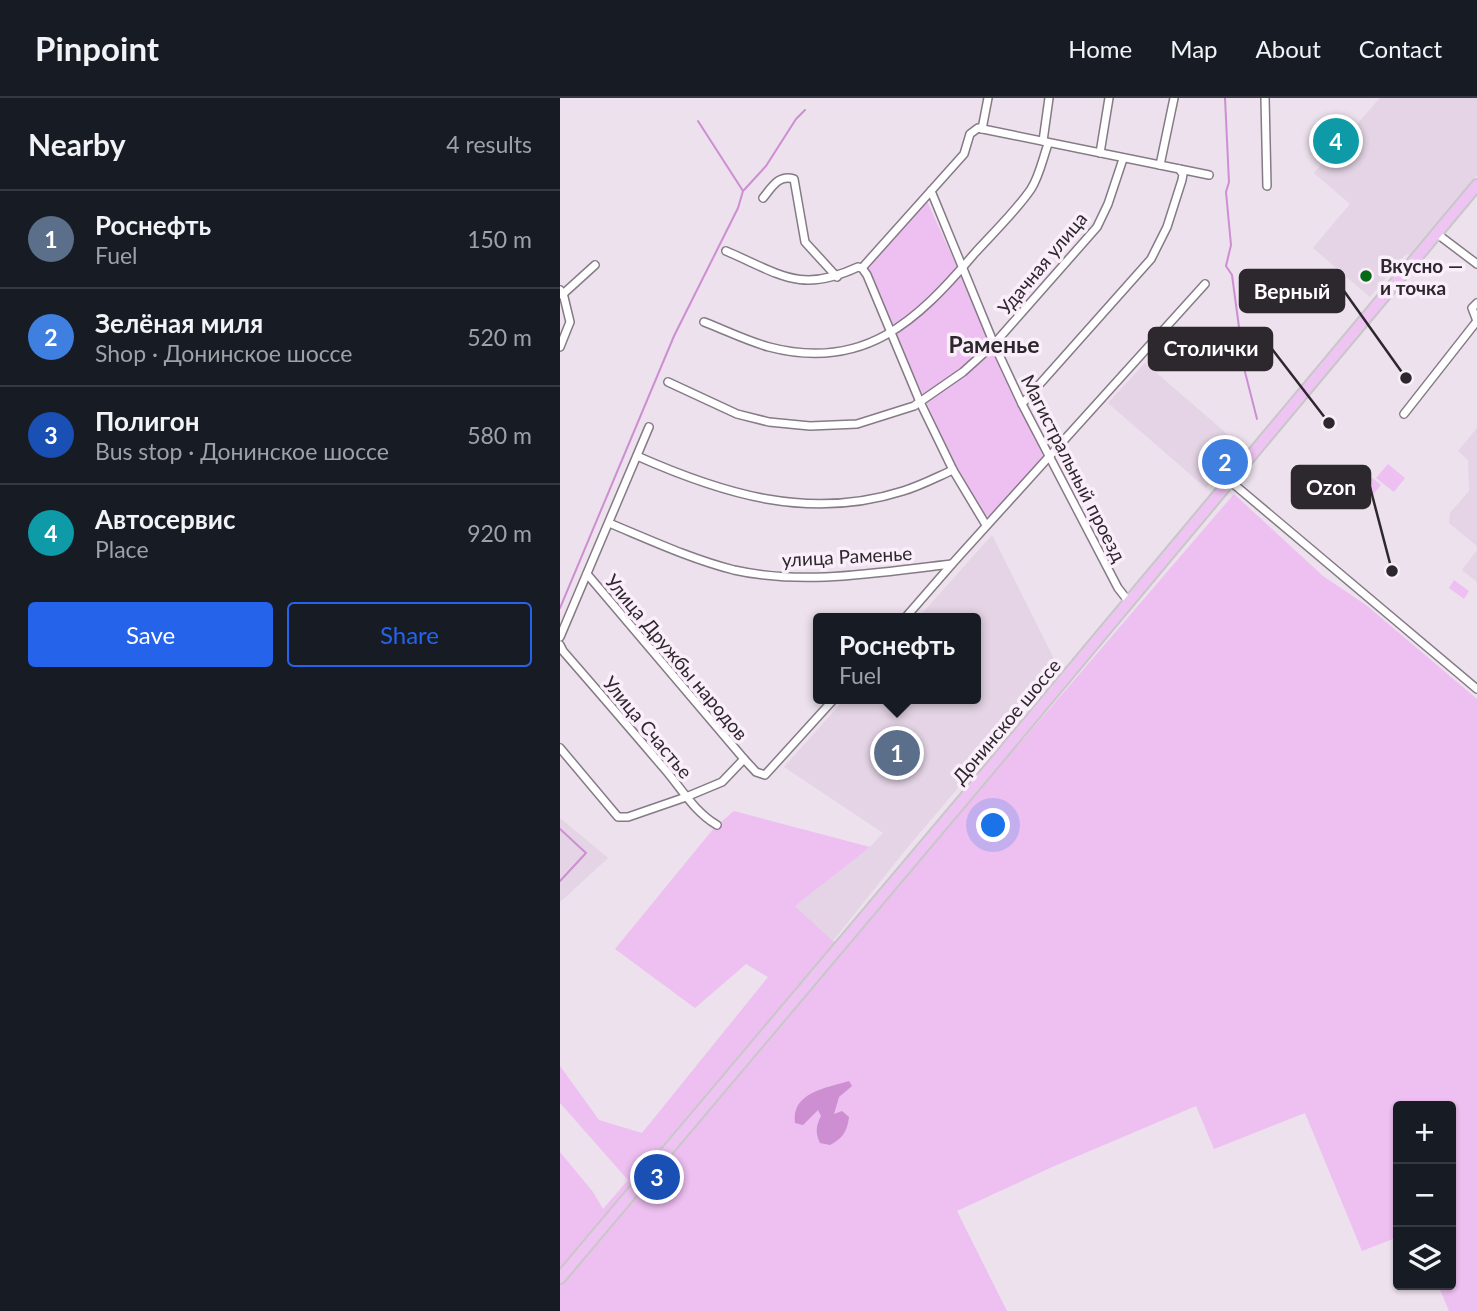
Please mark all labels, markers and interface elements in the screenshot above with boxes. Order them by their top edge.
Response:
text: Pinpoint [35,28,159,68]
text: Home [1068,34,1132,63]
text: Map [1170,34,1218,63]
text: About [1256,34,1321,63]
text: Contact [1359,34,1442,63]
pin: 4 [1313,115,1359,167]
text: Nearby [28,126,126,162]
text: 4 results [446,130,532,158]
street label: Удачная улица [992,207,1092,319]
text: Роснефть [95,209,211,241]
text: 1 [44,225,58,253]
text: 150 m [467,225,532,253]
text: Fuel [95,241,138,269]
place label: Вкусно — и точка [1380,254,1463,299]
marker: Вкусно — и точка [1358,268,1374,284]
callout: Верный [1240,270,1344,312]
text: Верный [1254,278,1330,303]
text: Зелёная миля [95,307,263,339]
text: 2 [44,323,58,351]
text: 520 m [467,323,532,351]
callout: Столички [1149,328,1272,370]
district label: Раменье [949,330,1039,358]
text: Столички [1163,335,1259,360]
text: Shop · Донинское шоссе [95,339,353,367]
street label: Магистральный проезд [1017,371,1131,566]
text: Полигон [95,405,200,437]
text: 3 [44,421,58,449]
text: 580 m [467,421,532,449]
pin: 2 [1202,436,1248,488]
text: Bus stop · Донинское шоссе [95,437,389,465]
callout: Ozon [1292,466,1370,508]
text: Ozon [1306,474,1356,499]
text: Автосервис [95,503,236,535]
text: 4 [44,519,58,547]
text: 920 m [467,519,532,547]
text: Place [95,535,149,563]
street label: улица Раменье [781,541,913,571]
street label: Улица Дружбы народов [601,569,753,745]
button: Save [28,602,273,667]
button: Share [287,602,532,667]
popup [813,613,981,704]
text: Роснефть [839,629,955,661]
street label: Донинское шоссе [947,654,1065,788]
text: Fuel [839,661,881,689]
street label: Улица Счастье [599,671,697,783]
pin: 1 [874,727,920,779]
your location [976,808,1010,842]
map controls [1393,1101,1456,1290]
button: + [1393,1101,1456,1164]
pin: 3 [634,1151,680,1203]
button: − [1393,1164,1456,1227]
button: layers [1393,1227,1456,1290]

